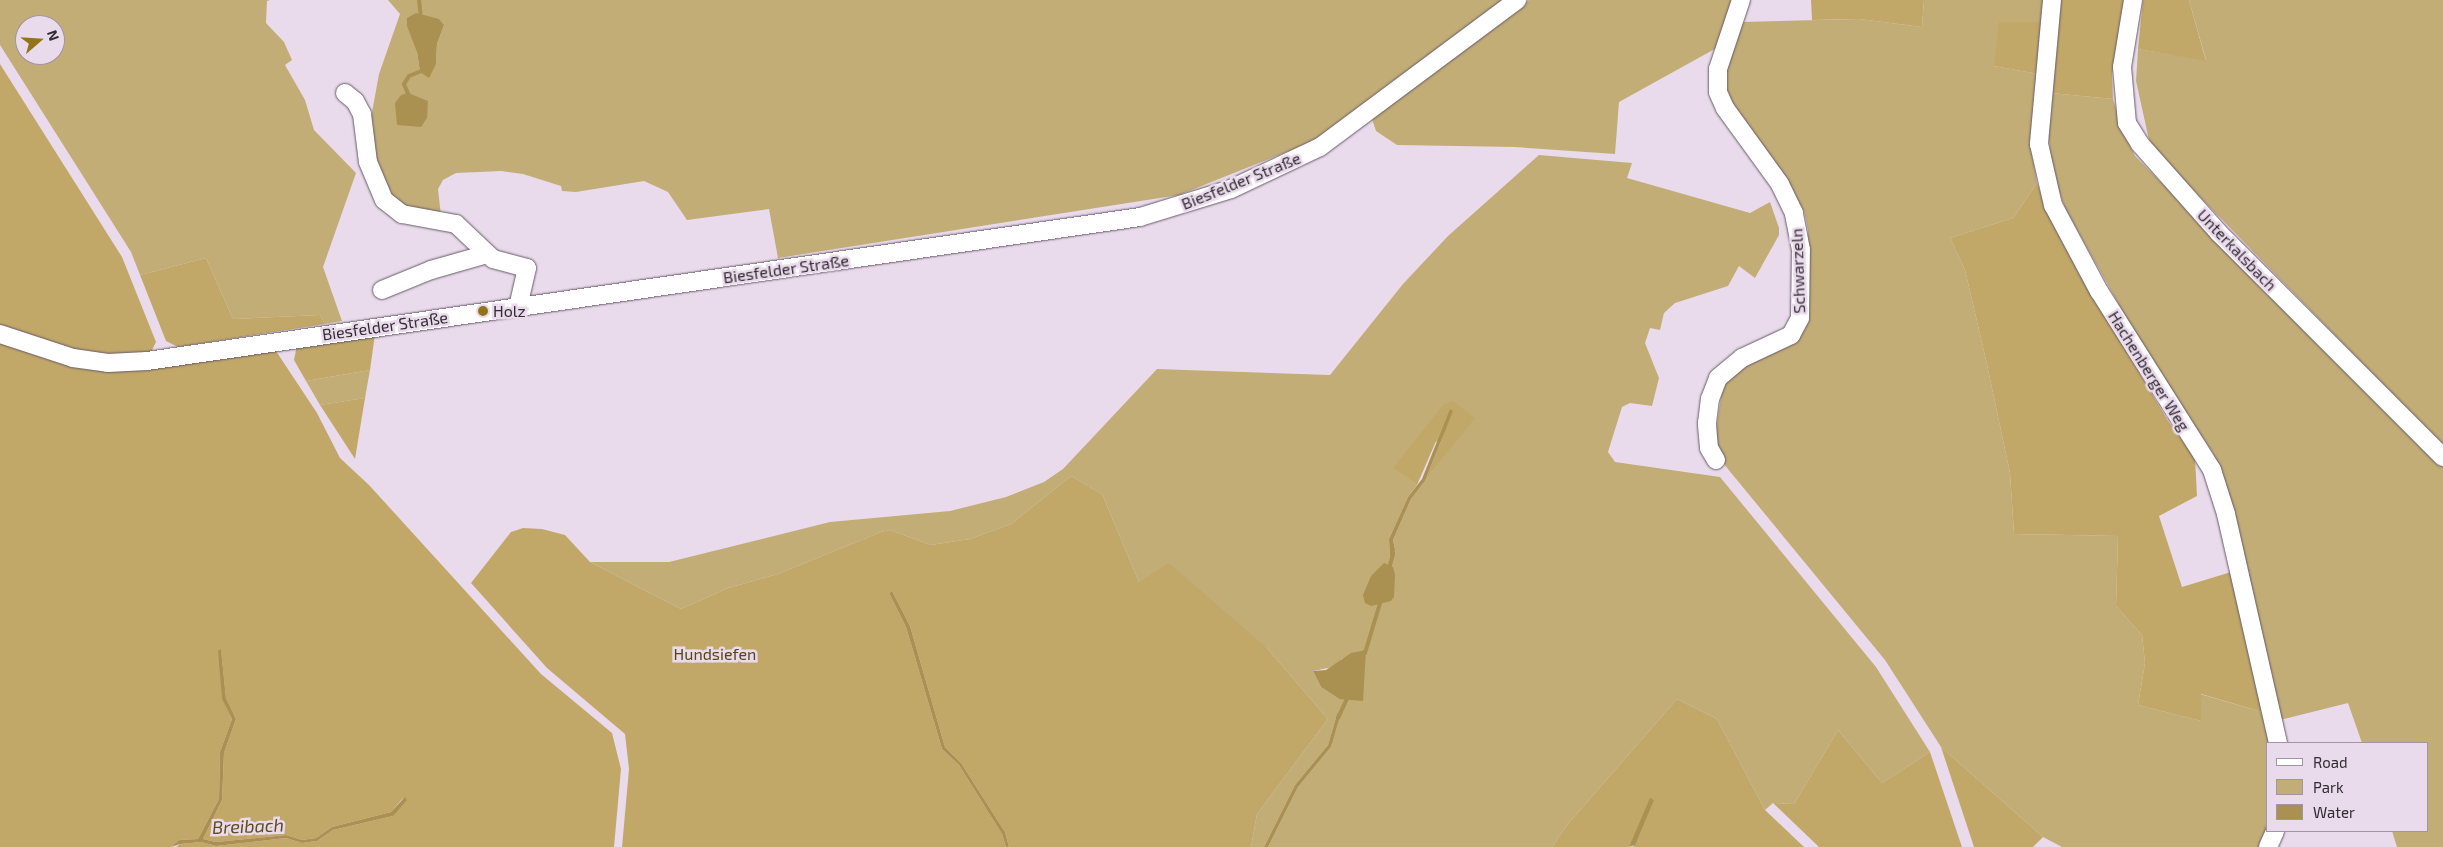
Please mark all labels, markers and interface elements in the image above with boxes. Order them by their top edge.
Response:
north arrow [15,15,65,65]
text: N [44,28,63,43]
street label: Biesfelder Straße [1178,148,1304,214]
street label: Unterkalsbach [2193,205,2281,295]
street label: Schwarzeln [1787,228,1809,314]
street label: Biesfelder Straße [722,251,850,287]
place label: Holz [493,301,526,321]
marker: Holz [477,305,489,317]
street label: Hachenberger Weg [2104,307,2194,435]
street label: Biesfelder Straße [321,308,449,344]
park label: Hundsiefen [674,644,756,664]
legend [2266,742,2428,832]
text: Road [2313,753,2348,771]
text: Park [2313,778,2344,796]
text: Water [2313,803,2355,821]
water label: Breibach [212,814,284,838]

